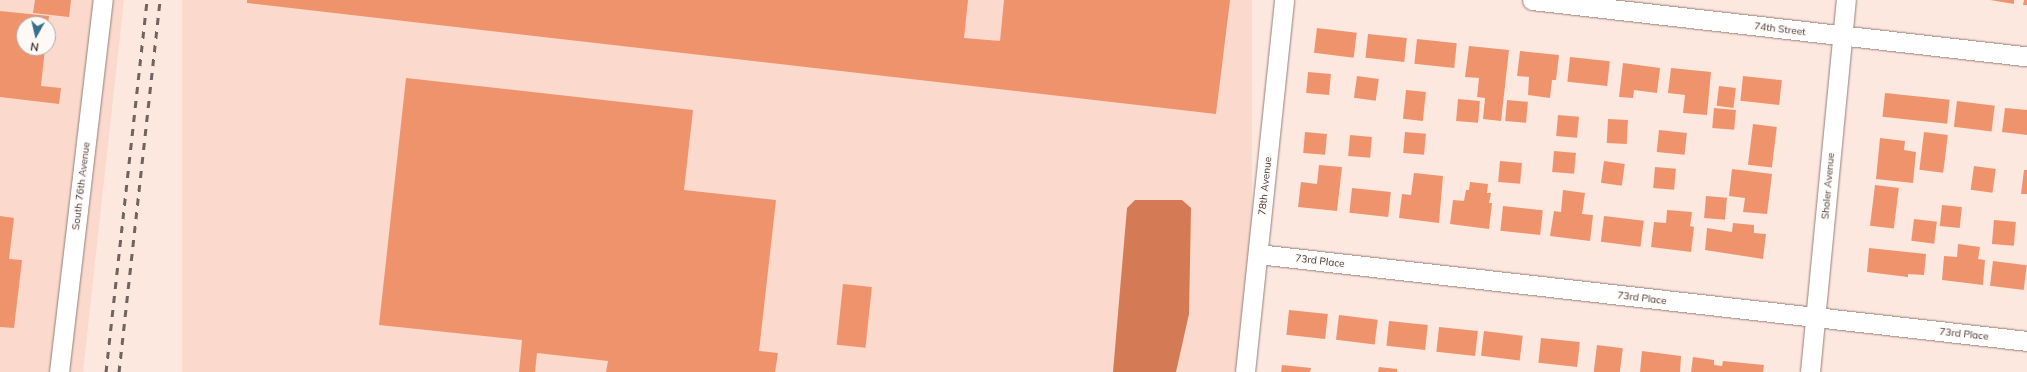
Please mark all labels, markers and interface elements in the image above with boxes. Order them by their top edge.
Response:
north arrow [16,16,56,56]
street label: 74th Street [1754,20,1806,38]
text: N [29,39,40,54]
street label: South 76th Avenue [70,141,92,231]
street label: Sholer Avenue [1819,152,1837,220]
street label: 78th Avenue [1256,156,1274,216]
street label: 73rd Place [1295,252,1345,270]
street label: 73rd Place [1617,289,1667,307]
street label: 73rd Place [1939,325,1989,343]

